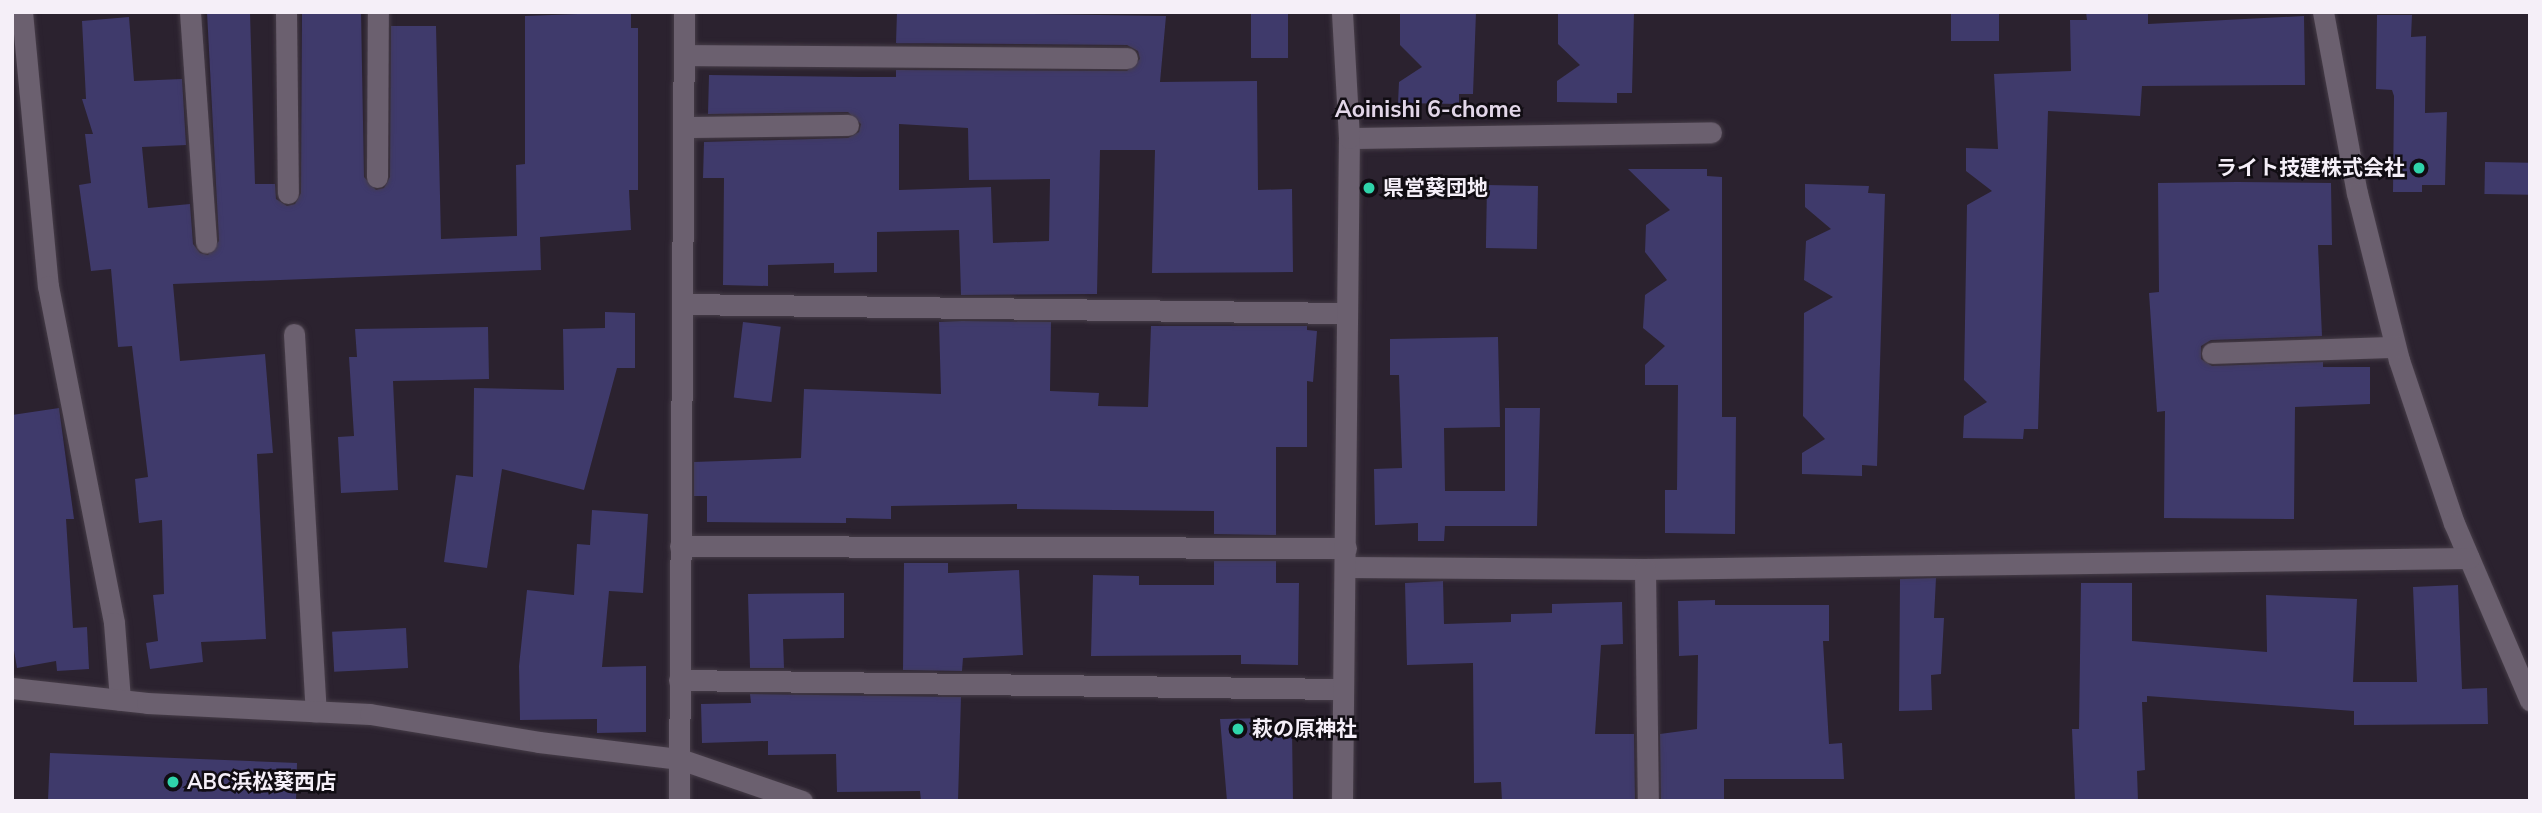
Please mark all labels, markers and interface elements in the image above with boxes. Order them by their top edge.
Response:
district label: Aoinishi 6-chome [1335,96,1521,124]
place label: ライト技建株式会社 [2216,155,2405,181]
marker: ライト技建株式会社 [2411,160,2427,176]
place label: 県営葵団地 [1383,175,1488,201]
marker: 県営葵団地 [1361,180,1377,196]
place label: 萩の原神社 [1252,716,1357,742]
marker: 萩の原神社 [1230,721,1246,737]
place label: ABC浜松葵西店 [187,769,336,795]
marker: ABC浜松葵西店 [165,774,181,790]

